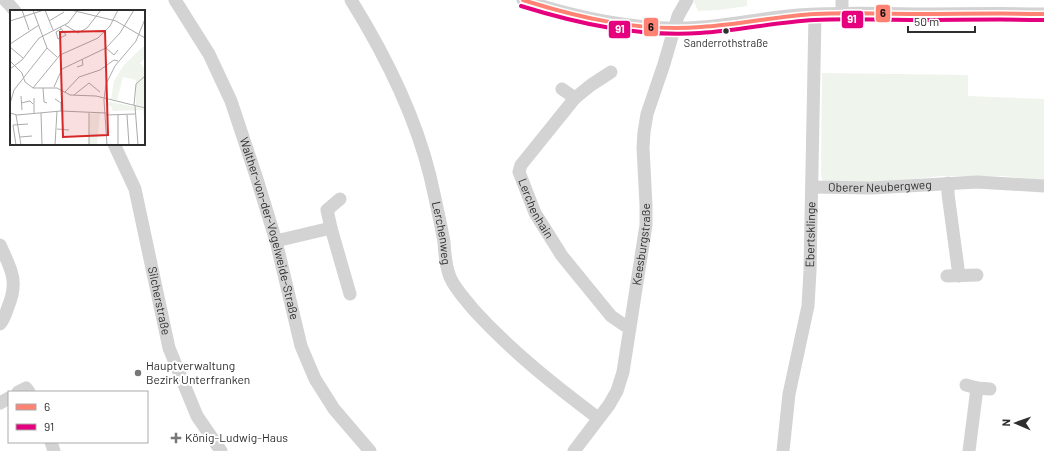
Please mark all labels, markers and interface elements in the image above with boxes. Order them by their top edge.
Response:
line badge: 6 [875,4,891,23]
text: 6 [880,6,886,19]
scale bar [908,8,975,34]
inset map [10,10,145,145]
line badge: 91 [841,10,864,29]
text: 91 [847,12,857,25]
text: 50 m [914,14,939,28]
line badge: 6 [643,17,659,37]
line badge: 91 [608,20,631,39]
text: 6 [648,20,654,33]
text: 91 [615,22,625,35]
marker: Sanderrothstraße [721,26,731,36]
place label: Sanderrothstraße [684,36,768,49]
street label: Walther-von-der-Vogelweide-Straße [238,135,303,321]
street label: Lerchenhain [516,176,557,241]
street label: Oberer Neubergweg [828,177,932,194]
street label: Lerchenweg [430,200,454,266]
street label: Ebertsklinge [802,201,817,268]
street label: Keesburgstraße [629,203,652,286]
street label: Silcherstraße [146,265,174,336]
place label: Hauptverwaltung Bezirk Unterfranken [146,358,250,386]
marker: Hauptverwaltung Bezirk Unterfranken [133,368,143,378]
legend [8,391,148,443]
text: 6 [44,399,50,413]
north arrow [996,403,1036,443]
text: 91 [44,419,54,433]
text: N [999,419,1012,427]
place label: König-Ludwig-Haus [185,430,288,444]
marker: König-Ludwig-Haus [170,432,182,444]

